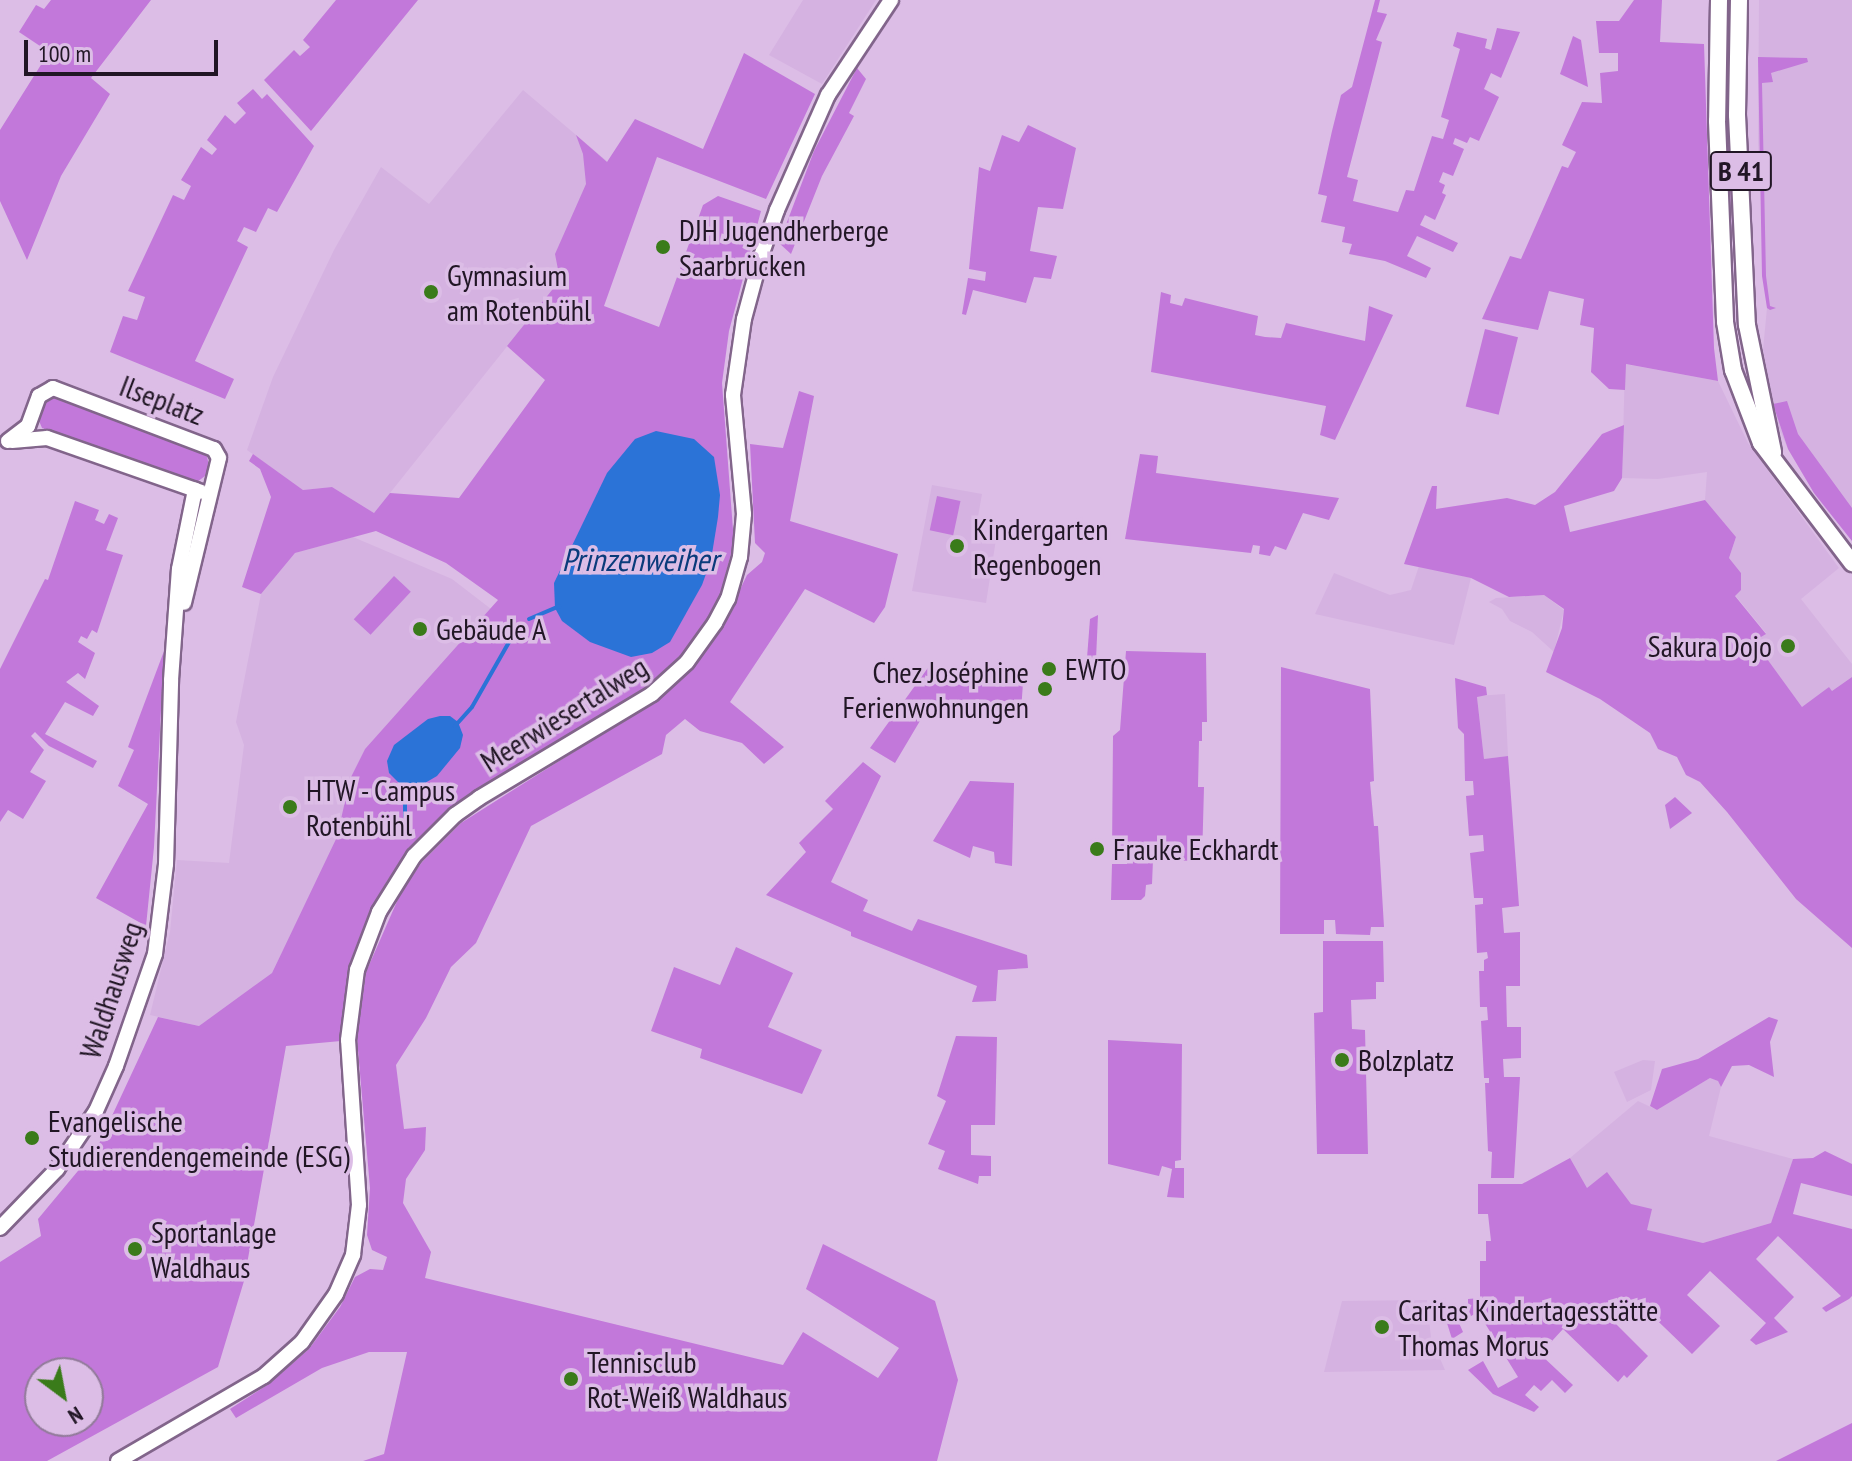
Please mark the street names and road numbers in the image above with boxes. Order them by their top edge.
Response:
road number: B 41 [1709,147,1773,195]
street label: Ilseplatz [115,367,209,433]
street label: Meerwiesertalweg [474,648,654,780]
street label: Waldhausweg [72,917,150,1063]

